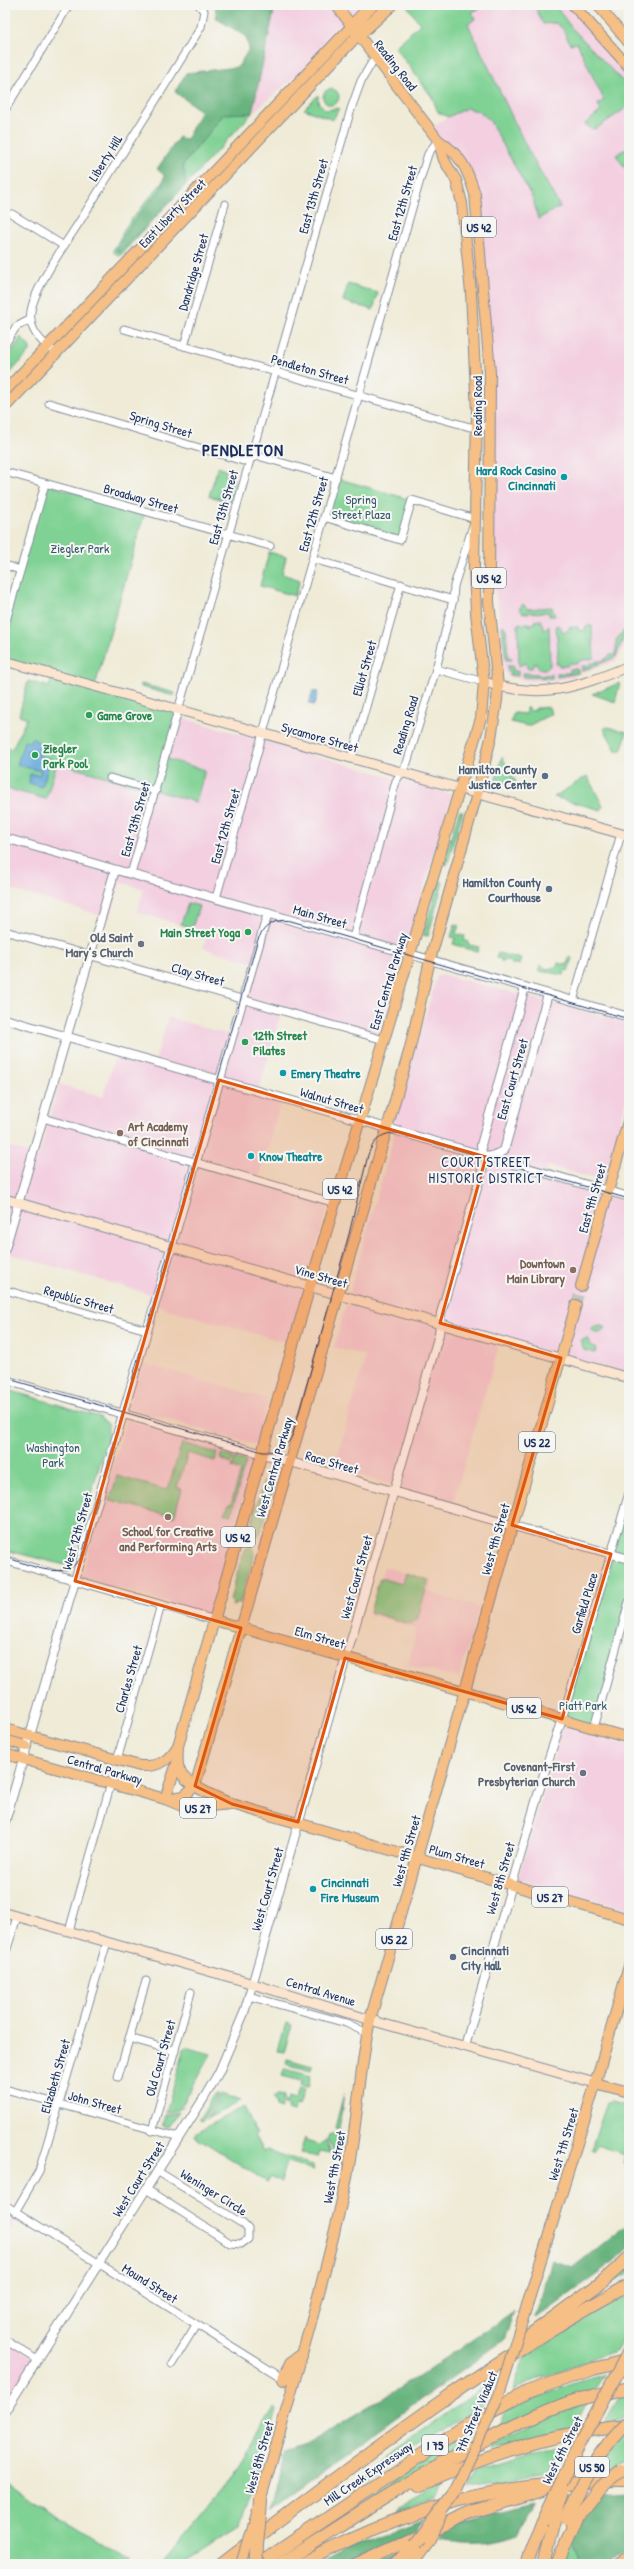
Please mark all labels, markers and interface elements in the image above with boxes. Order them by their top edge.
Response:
street label: Reading Road [370,36,422,94]
street label: Liberty Hill [84,131,126,184]
street label: East 13th Street [294,156,332,236]
street label: East 12th Street [383,163,421,243]
street label: East Liberty Street [134,174,210,252]
road number: US 42 [462,217,496,237]
street label: Dandridge Street [173,231,213,313]
street label: Pendleton Street [269,349,351,389]
street label: Reading Road [468,376,486,436]
street label: Spring Street [128,406,195,442]
district label: PENDLETON [202,438,284,461]
place label: Hard Rock Casino Cincinnati [476,461,557,494]
street label: East 13th Street [204,467,242,547]
marker: Hard Rock Casino Cincinnati [559,472,569,482]
street label: East 12th Street [294,474,332,554]
street label: Broadway Street [102,479,181,517]
park label: Spring Street Plaza [332,490,390,523]
park label: Ziegler Park [51,539,110,557]
road number: US 42 [472,568,506,588]
street label: Elliot Street [347,638,381,698]
street label: Reading Road [388,694,422,756]
place label: Game Grove [97,706,153,724]
marker: Game Grove [84,710,94,720]
street label: Sycamore Street [279,717,361,757]
place label: Ziegler Park Pool [43,739,88,772]
marker: Ziegler Park Pool [30,750,40,760]
place label: Hamilton County Justice Center [459,760,538,793]
marker: Hamilton County Justice Center [540,771,550,781]
street label: East 13th Street [116,779,154,859]
street label: East 12th Street [206,786,244,866]
place label: Hamilton County Courthouse [463,873,542,906]
marker: Hamilton County Courthouse [544,884,554,894]
street label: Main Street [291,900,349,932]
place label: Main Street Yoga [160,923,241,942]
marker: Main Street Yoga [243,927,253,937]
place label: Old Saint Mary’s Church [66,928,134,962]
street label: East Central Parkway [365,930,411,1032]
marker: Old Saint Mary’s Church [136,939,146,949]
street label: Clay Street [169,958,227,990]
place label: 12th Street Pilates [253,1026,308,1059]
street label: East Court Street [492,1036,532,1122]
marker: 12th Street Pilates [240,1037,250,1047]
place label: Emery Theatre [291,1064,362,1083]
marker: Emery Theatre [278,1068,288,1078]
street label: Walnut Street [298,1082,366,1118]
place label: Art Academy of Cincinnati [128,1117,189,1150]
marker: Art Academy of Cincinnati [115,1128,125,1138]
place label: Know Theatre [259,1147,323,1165]
marker: Know Theatre [246,1151,256,1161]
district label: COURT STREET HISTORIC DISTRICT [429,1152,543,1187]
street label: East 9th Street [574,1161,611,1235]
road number: US 42 [323,1179,357,1199]
place label: Downtown Main Library [507,1254,565,1288]
street label: Vine Street [292,1260,350,1292]
marker: Downtown Main Library [568,1265,578,1275]
street label: Republic Street [42,1280,117,1318]
street label: West Central Parkway [251,1414,297,1519]
road number: US 22 [519,1432,555,1452]
park label: Washington Park [26,1438,80,1471]
street label: Race Street [303,1446,361,1478]
street label: West 12th Street [57,1490,97,1572]
street label: West 9th Street [476,1501,514,1577]
marker: School for Creative and Performing Arts [163,1512,173,1522]
place label: School for Creative and Performing Arts [119,1522,217,1556]
road number: US 42 [221,1527,255,1547]
street label: West Court Street [336,1533,377,1621]
street label: Garfield Place [566,1570,602,1636]
street label: Elm Street [293,1621,348,1653]
street label: Charles Street [110,1643,146,1715]
park label: Piatt Park [559,1696,608,1714]
road number: US 42 [507,1698,541,1718]
street label: Central Parkway [65,1750,145,1788]
place label: Covenant-First Presbyterian Church [478,1757,576,1791]
marker: Covenant-First Presbyterian Church [578,1768,588,1778]
road number: US 27 [180,1798,216,1818]
street label: West 9th Street [387,1813,425,1889]
street label: Plum Street [427,1839,487,1873]
street label: West 8th Street [481,1839,519,1916]
street label: West Court Street [247,1845,288,1933]
place label: Cincinnati Fire Museum [320,1873,379,1906]
marker: Cincinnati Fire Museum [308,1884,318,1894]
road number: US 27 [532,1887,568,1907]
road number: US 22 [376,1929,412,1949]
place label: Cincinnati City Hall [461,1941,509,1975]
marker: Cincinnati City Hall [448,1952,458,1962]
street label: Central Avenue [284,1972,358,2010]
street label: Old Court Street [140,2017,180,2098]
street label: Elizabeth Street [36,2036,74,2115]
street label: John Street [66,2086,124,2118]
street label: West 7th Street [543,2105,583,2183]
street label: West 9th Street [318,2129,350,2205]
street label: West Court Street [108,2137,169,2220]
street label: Weninger Circle [177,2164,251,2220]
street label: Mound Street [119,2259,182,2307]
street label: 7th Street Viaduct [451,2368,502,2456]
street label: West 6th Street [537,2412,587,2487]
street label: West 8th Street [240,2418,278,2495]
road number: I 75 [422,2435,448,2455]
street label: Mill Creek Expressway [320,2436,417,2510]
road number: US 50 [575,2457,609,2477]

